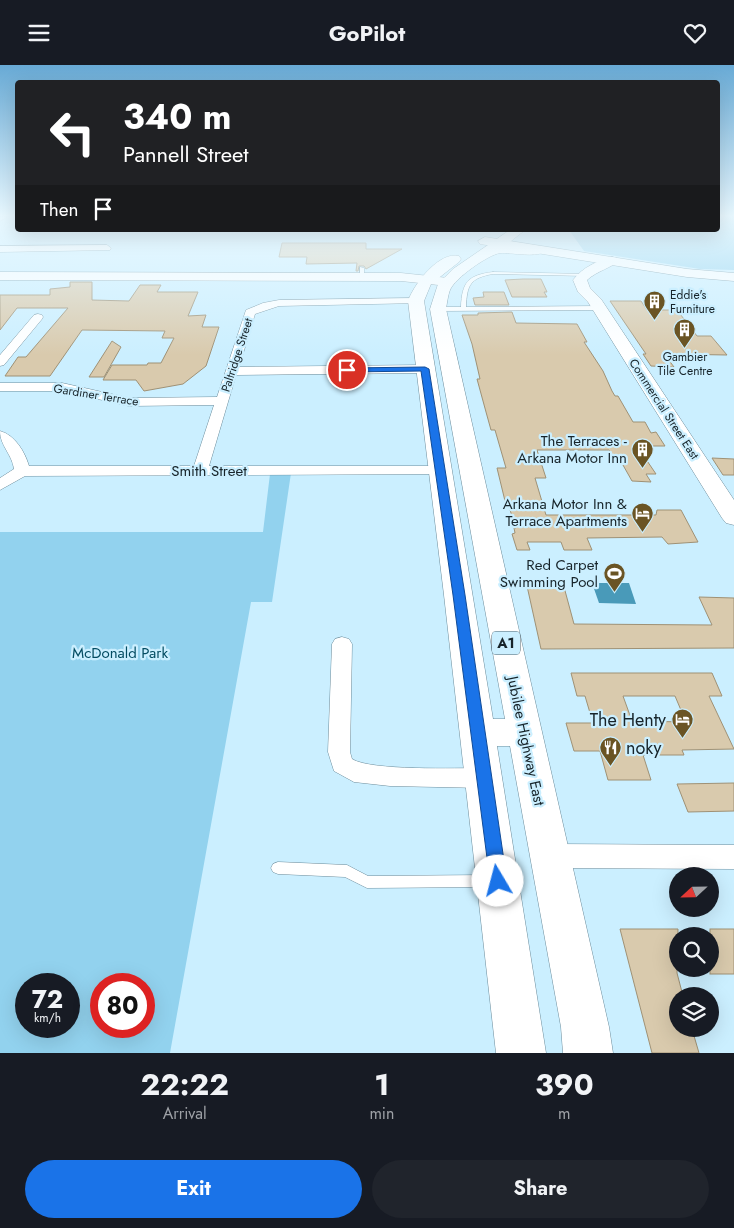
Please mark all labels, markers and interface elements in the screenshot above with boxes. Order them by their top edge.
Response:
text: GoPilot [329,17,405,49]
icon: menu [25,19,53,47]
icon: heart [681,19,709,47]
text: 340 m [123,92,232,142]
icon: left [40,100,105,165]
text: Pannell Street [123,138,249,170]
icon: arrive [89,195,117,223]
text: Then [40,196,79,223]
place label: Eddie's Furniture [670,286,715,318]
building icon: Eddie's Furniture [642,290,666,321]
street label: Paltridge Street [217,316,257,394]
building icon: Gambier Tile Centre [673,318,697,349]
place label: Gambier Tile Centre [658,348,712,380]
pin [326,349,368,391]
street label: Commercial Street East [625,355,703,463]
icon: arrive [333,356,361,384]
street label: Gardiner Terrace [52,379,140,411]
place label: The Terraces - Arkana Motor Inn [517,430,628,469]
building icon: The Terraces - Arkana Motor Inn [631,438,655,469]
street label: Smith Street [171,460,247,482]
place label: Arkana Motor Inn & Terrace Apartments [503,493,627,532]
hotel icon: Arkana Motor Inn & Terrace Apartments [631,501,655,532]
place label: Red Carpet Swimming Pool [500,554,598,593]
sports icon: Red Carpet Swimming Pool [602,562,626,593]
road number: A1 [492,631,520,655]
park label: McDonald Park [72,642,168,664]
street label: Jubilee Highway East [501,672,551,808]
place label: The Henty [590,707,666,733]
hotel icon: The Henty [670,708,694,739]
place label: noky [626,735,661,761]
restaurant icon: noky [598,736,622,767]
position arrow [471,854,523,906]
north arrow [669,867,719,917]
map controls [669,867,719,1037]
button: search [669,927,719,977]
speed limit sign: 80 [90,973,155,1038]
text: 72 [32,981,63,1017]
button: layers [669,987,719,1037]
text: km/h [34,1009,61,1027]
text: 22:22 [141,1063,229,1106]
text: 1 [374,1063,390,1106]
text: 390 [535,1063,594,1106]
text: Arrival [163,1102,207,1125]
text: min [369,1102,394,1125]
text: m [558,1102,570,1125]
button: Exit [25,1160,362,1218]
button: Share [372,1160,709,1218]

